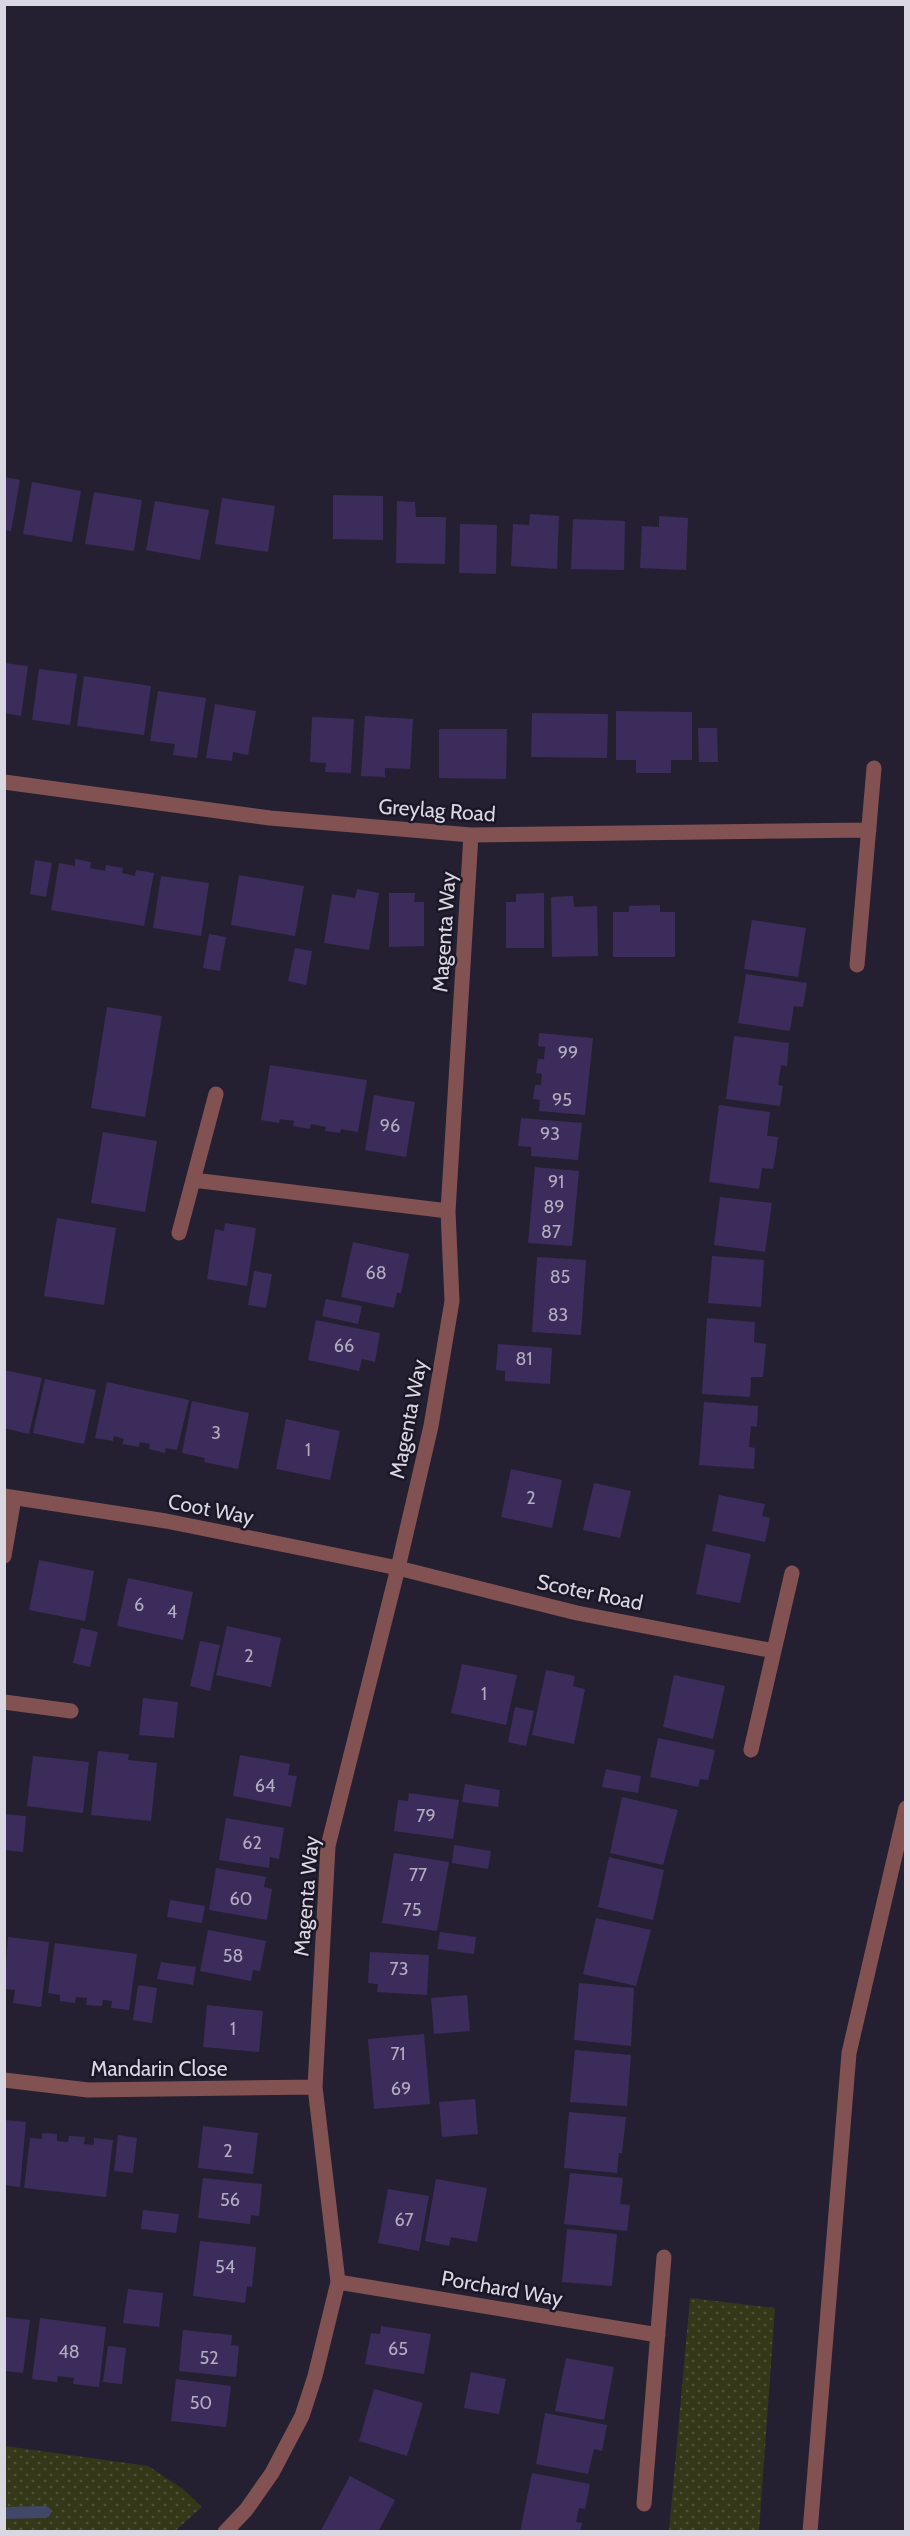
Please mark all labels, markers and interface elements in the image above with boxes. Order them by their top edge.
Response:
street label: Greylag Road [378,793,496,827]
street label: Magenta Way [427,870,461,993]
house number: 99 [558,1042,578,1064]
house number: 95 [552,1089,572,1111]
house number: 96 [380,1115,400,1137]
house number: 93 [540,1123,560,1145]
house number: 91 [548,1171,564,1193]
house number: 89 [543,1196,565,1218]
house number: 87 [541,1221,561,1243]
house number: 68 [365,1262,387,1284]
house number: 85 [550,1266,570,1288]
house number: 83 [548,1304,568,1326]
house number: 66 [334,1335,354,1357]
house number: 81 [516,1348,532,1370]
street label: Magenta Way [384,1357,432,1481]
house number: 3 [211,1422,221,1444]
house number: 1 [305,1439,311,1461]
house number: 2 [526,1487,536,1509]
street label: Coot Way [166,1488,256,1530]
street label: Scoter Road [535,1569,645,1615]
house number: 6 [134,1594,144,1616]
house number: 4 [167,1601,177,1623]
house number: 2 [244,1645,254,1667]
house number: 1 [481,1683,487,1705]
house number: 64 [255,1775,275,1797]
house number: 79 [416,1805,436,1827]
house number: 62 [242,1832,262,1854]
street label: Magenta Way [288,1834,324,1957]
house number: 77 [409,1864,427,1886]
house number: 60 [230,1888,252,1910]
house number: 75 [403,1899,421,1921]
house number: 58 [223,1945,243,1967]
house number: 73 [390,1958,408,1980]
house number: 1 [230,2018,236,2040]
house number: 71 [391,2043,405,2065]
street label: Mandarin Close [91,2056,228,2081]
house number: 69 [391,2078,411,2100]
house number: 2 [223,2140,233,2162]
house number: 56 [220,2189,240,2211]
house number: 67 [394,2209,414,2231]
house number: 54 [215,2256,235,2278]
street label: Porchard Way [439,2265,565,2311]
house number: 65 [388,2338,408,2360]
house number: 48 [58,2341,80,2363]
house number: 52 [199,2347,219,2369]
house number: 50 [190,2392,212,2414]

